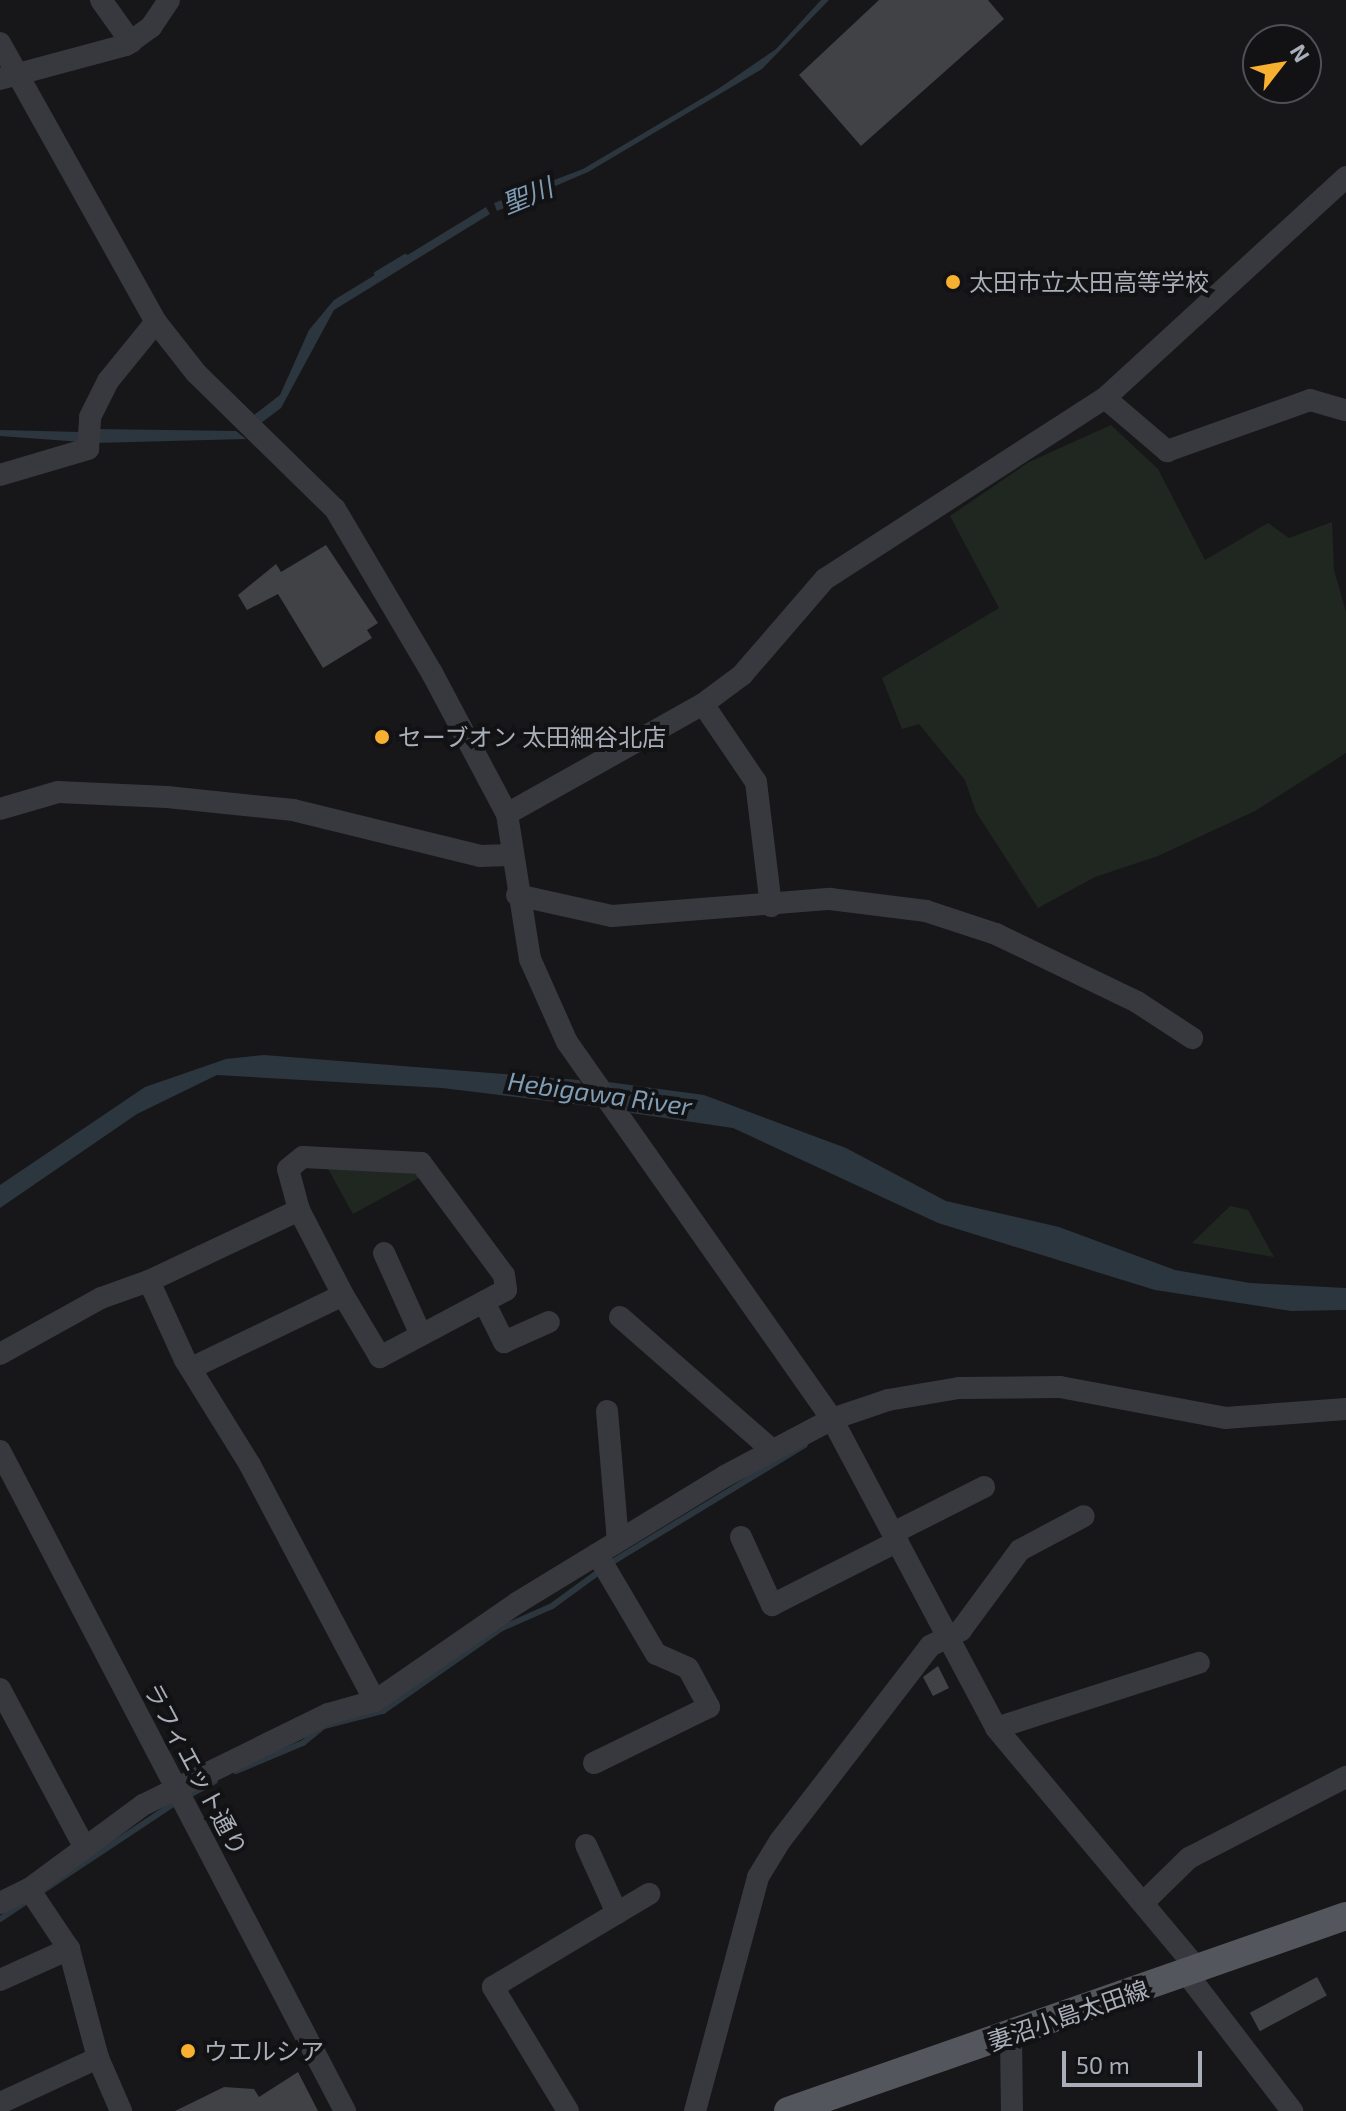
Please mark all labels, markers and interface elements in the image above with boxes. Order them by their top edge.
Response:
north arrow [1242,24,1322,104]
text: N [1286,39,1316,66]
water label: 聖川 [497,171,557,219]
place label: 太田市立太田高等学校 [969,268,1209,296]
marker: 太田市立太田高等学校 [944,273,962,291]
place label: セーブオン 太田細谷北店 [398,723,667,751]
marker: セーブオン 太田細谷北店 [373,728,391,746]
water label: Hebigawa River [506,1065,694,1121]
street label: ラフィエット通り [138,1677,254,1861]
street label: 妻沼小島太田線 [984,1974,1152,2056]
scale bar [1066,2035,1206,2085]
place label: ウエルシア [204,2037,324,2065]
marker: ウエルシア [179,2042,197,2060]
text: 50 m [1076,2050,1130,2079]

